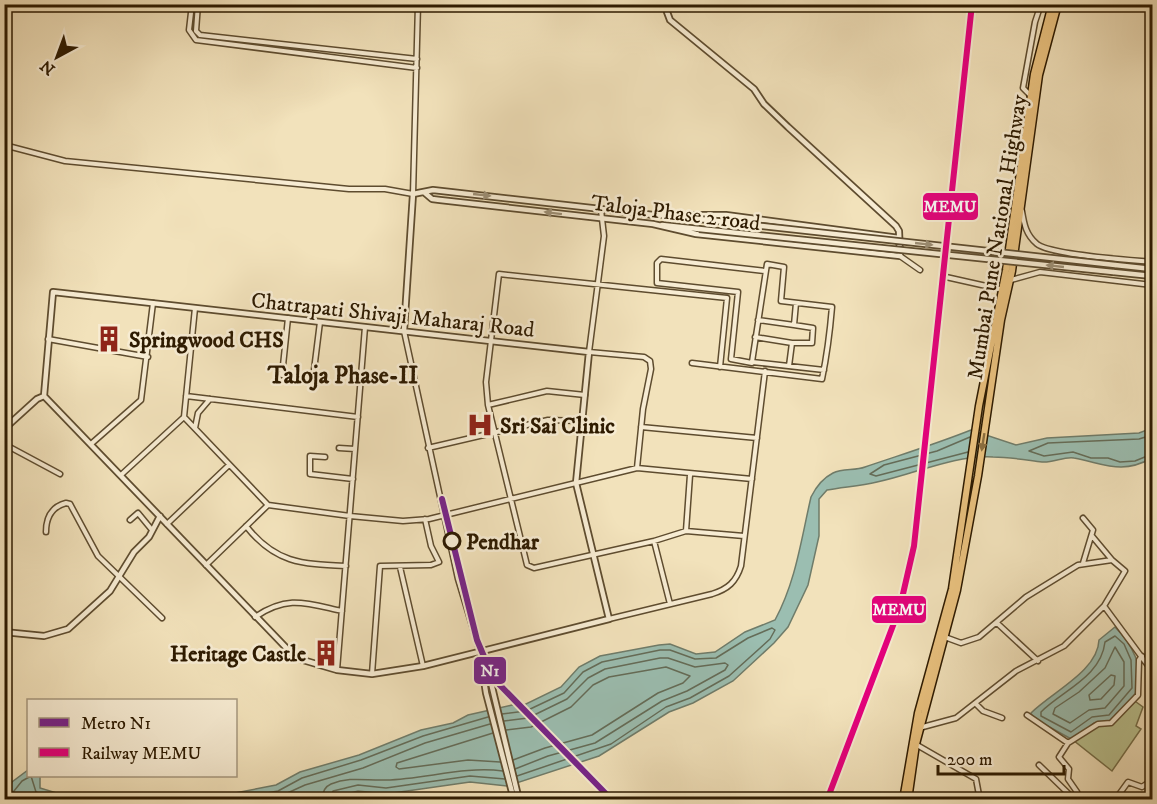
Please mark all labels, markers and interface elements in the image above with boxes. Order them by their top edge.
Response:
north arrow [27,27,87,87]
text: N [36,56,59,79]
street label: Mumbai Pune National Highway [962,92,1033,382]
street label: Taloja Phase 2 road [590,190,762,237]
one-way arrow [473,191,492,200]
line badge: MEMU [922,192,979,221]
text: MEMU [924,197,977,217]
one-way arrow [544,209,563,218]
one-way arrow [915,239,934,249]
one-way arrow [1046,261,1065,271]
street label: Chatrapati Shivaji Maharaj Road [250,287,536,344]
building icon: Springwood CHS [94,324,124,354]
place label: Springwood CHS [129,327,284,354]
district label: Taloja Phase-II [267,361,418,391]
hospital icon: Sri Sai Clinic [465,410,495,440]
place label: Sri Sai Clinic [500,413,615,440]
one-way arrow [979,433,988,452]
place label: Pendhar [466,529,540,556]
marker: Pendhar [443,532,461,550]
line badge: MEMU [871,595,927,624]
text: MEMU [873,600,926,620]
building icon: Heritage Castle [311,638,341,668]
place label: Heritage Castle [170,641,306,668]
line badge: N1 [473,656,507,685]
text: N1 [480,661,500,681]
legend [27,699,237,777]
text: Metro N1 [81,713,151,735]
scale bar [938,738,1064,776]
text: Railway MEMU [81,743,202,765]
text: 200 m [947,749,993,771]

